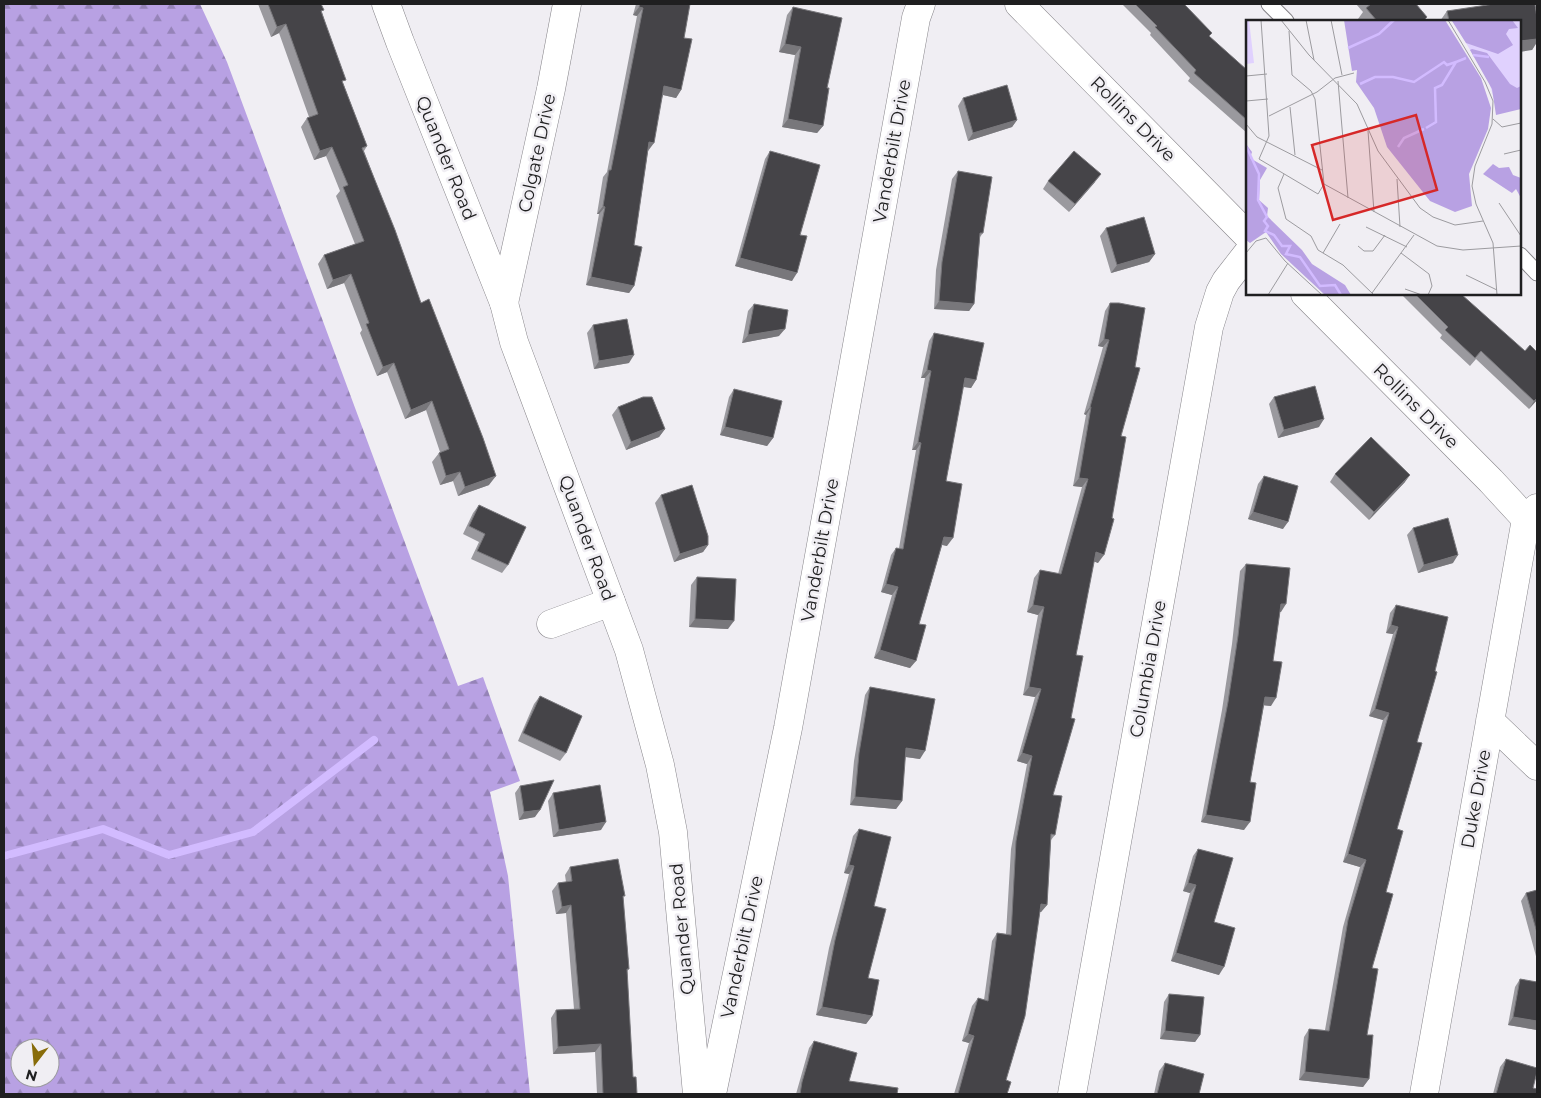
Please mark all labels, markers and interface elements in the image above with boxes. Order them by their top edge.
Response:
inset map [1246,20,1521,295]
street label: Rollins Drive [1086,72,1180,166]
street label: Vanderbilt Drive [869,77,915,225]
street label: Colgate Drive [514,91,560,215]
street label: Quander Road [411,93,481,223]
street label: Rollins Drive [1369,359,1463,453]
street label: Quander Road [554,472,620,604]
street label: Vanderbilt Drive [797,476,843,624]
street label: Columbia Drive [1125,598,1171,739]
street label: Duke Drive [1456,748,1496,850]
street label: Quander Road [665,862,699,996]
street label: Vanderbilt Drive [716,873,768,1020]
north arrow [10,1038,60,1088]
text: N [23,1065,39,1086]

